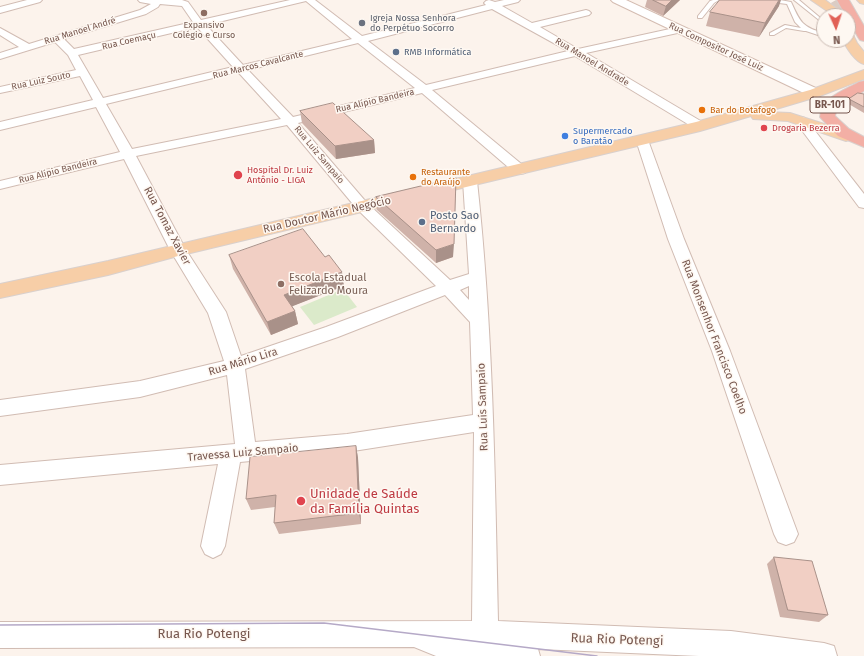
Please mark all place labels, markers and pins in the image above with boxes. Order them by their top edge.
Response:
marker: Expansivo Colégio e Curso [199,8,209,18]
place label: Igreja Nossa Senhora do Perpétuo Socorro [370,13,456,34]
marker: Igreja Nossa Senhora do Perpétuo Socorro [357,18,367,28]
place label: Expansivo Colégio e Curso [173,20,235,41]
marker: RMB Informática [391,47,401,57]
place label: RMB Informática [404,47,471,57]
marker: Bar do Botafogo [697,105,707,115]
place label: Bar do Botafogo [710,105,776,115]
marker: Drogaria Bezerra [759,123,769,133]
place label: Drogaria Bezerra [772,123,840,133]
place label: Supermercado o Baratão [573,126,632,147]
marker: Supermercado o Baratão [560,131,570,141]
place label: Hospital Dr. Luiz Antônio - LIGA [247,165,313,186]
place label: Restaurante do Araújo [421,167,470,188]
marker: Hospital Dr. Luiz Antônio - LIGA [232,169,244,181]
marker: Restaurante do Araújo [408,172,418,182]
place label: Posto Sao Bernardo [430,209,479,235]
marker: Posto Sao Bernardo [417,217,427,227]
place label: Escola Estadual Felizardo Moura [289,271,368,297]
marker: Escola Estadual Felizardo Moura [276,279,286,289]
place label: Unidade de Saúde da Família Quintas [310,486,419,517]
marker: Unidade de Saúde da Família Quintas [295,495,307,507]

